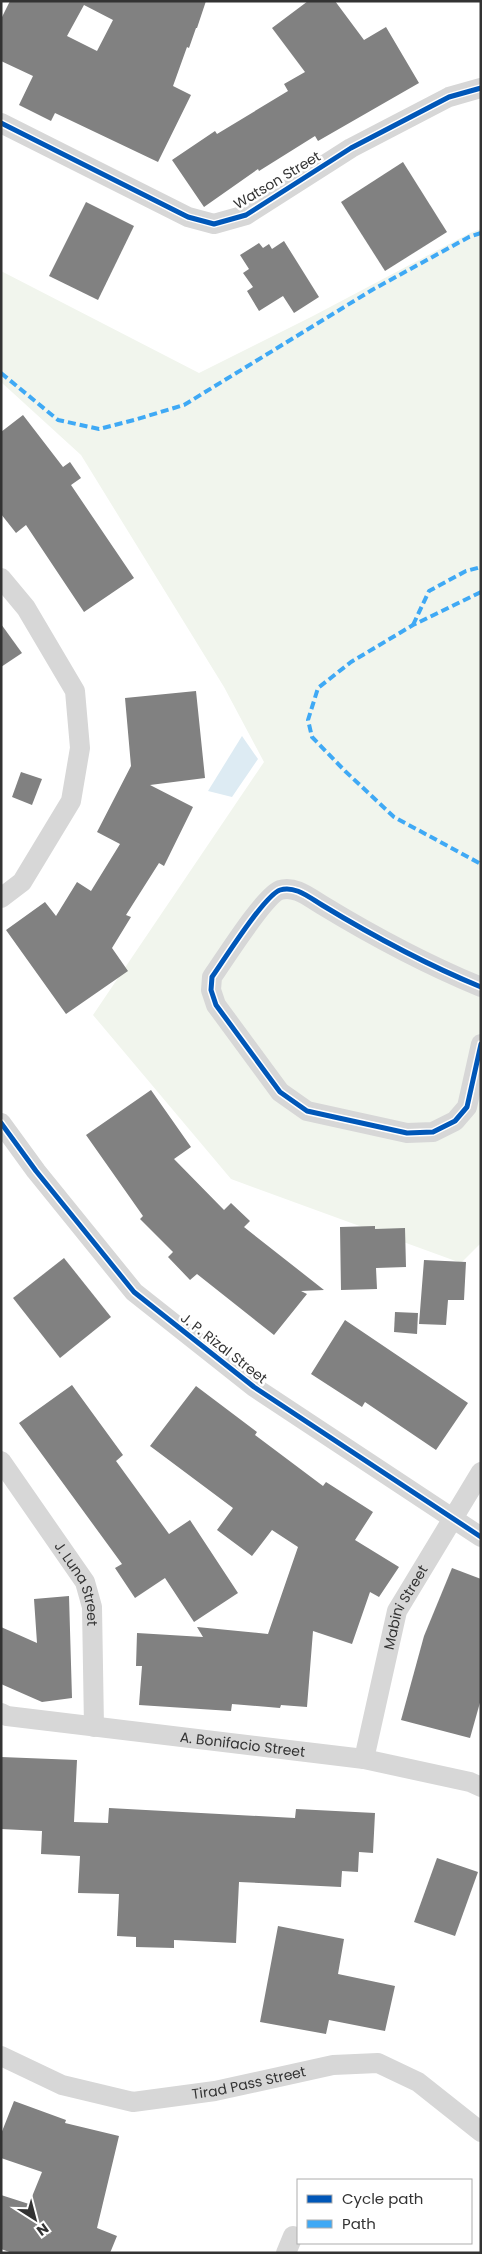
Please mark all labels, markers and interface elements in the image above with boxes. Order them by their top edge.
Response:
street label: Watson Street [230,146,324,214]
street label: J. P. Rizal Street [177,1308,271,1388]
street label: J. Luna Street [50,1537,102,1626]
street label: Mabini Street [379,1561,433,1652]
street label: A. Bonifacio Street [179,1727,306,1762]
street label: Tirad Pass Street [191,2061,308,2104]
legend [297,2179,472,2244]
text: Cycle path [342,2188,423,2209]
north arrow [10,2194,60,2244]
text: Path [342,2213,376,2234]
text: N [33,2218,53,2241]

